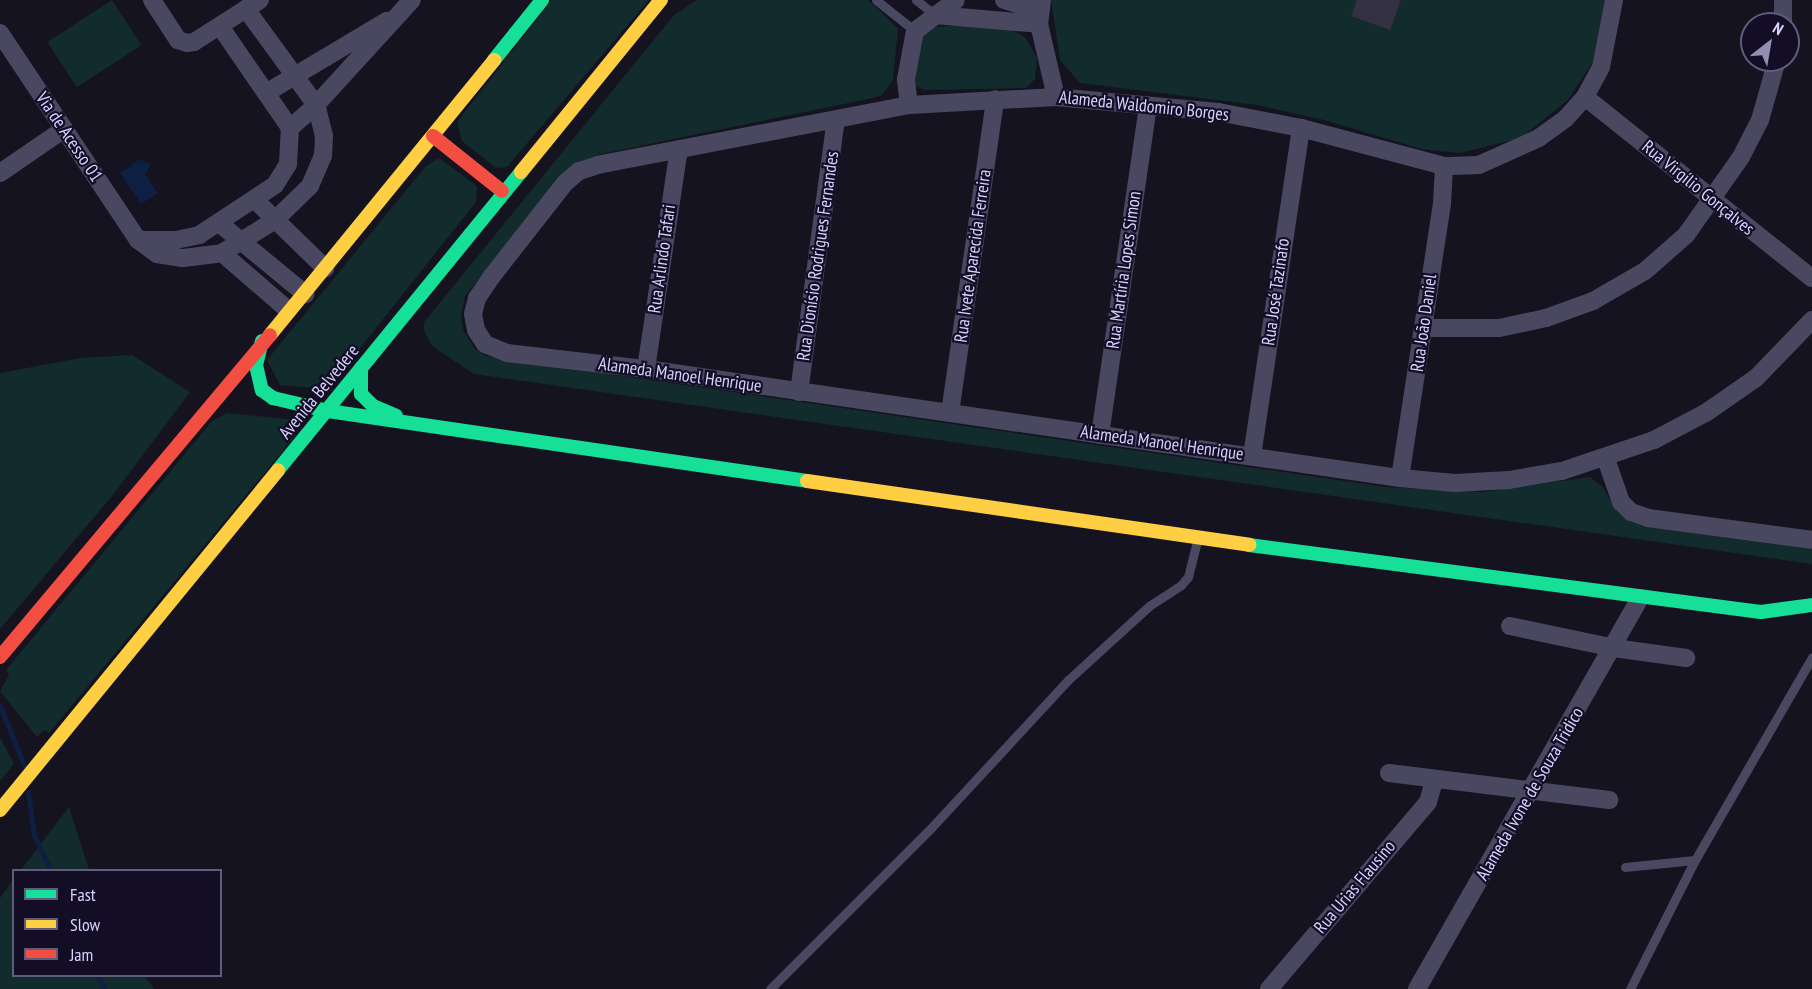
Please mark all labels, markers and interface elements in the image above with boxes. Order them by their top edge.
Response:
north arrow [1740,12,1800,72]
text: N [1769,17,1787,39]
street label: Alameda Waldomiro Borges [1058,86,1230,126]
street label: Via de Acesso 01 [31,88,107,186]
street label: Rua Virgílio Gonçalves [1637,136,1759,240]
street label: Rua Dionísio Rodrigues Fernandes [793,150,843,362]
street label: Rua Ivete Aparecida Ferreira [950,168,996,344]
street label: Rua Martíria Lopes Simon [1102,190,1146,350]
street label: Rua Arlindo Tafari [644,203,680,315]
street label: Rua José Tazinafo [1258,237,1294,347]
street label: Rua João Daniel [1406,273,1442,373]
street label: Avenida Belvedere [274,340,364,444]
street label: Alameda Manoel Henrique [597,353,763,397]
street label: Alameda Manoel Henrique [1079,421,1245,465]
street label: Alameda Ivone de Souza Tridico [1471,703,1589,885]
street label: Rua Urias Flausino [1310,836,1400,938]
legend [12,869,222,977]
text: Fast [70,883,96,906]
text: Slow [70,913,100,936]
text: Jam [70,943,93,966]

